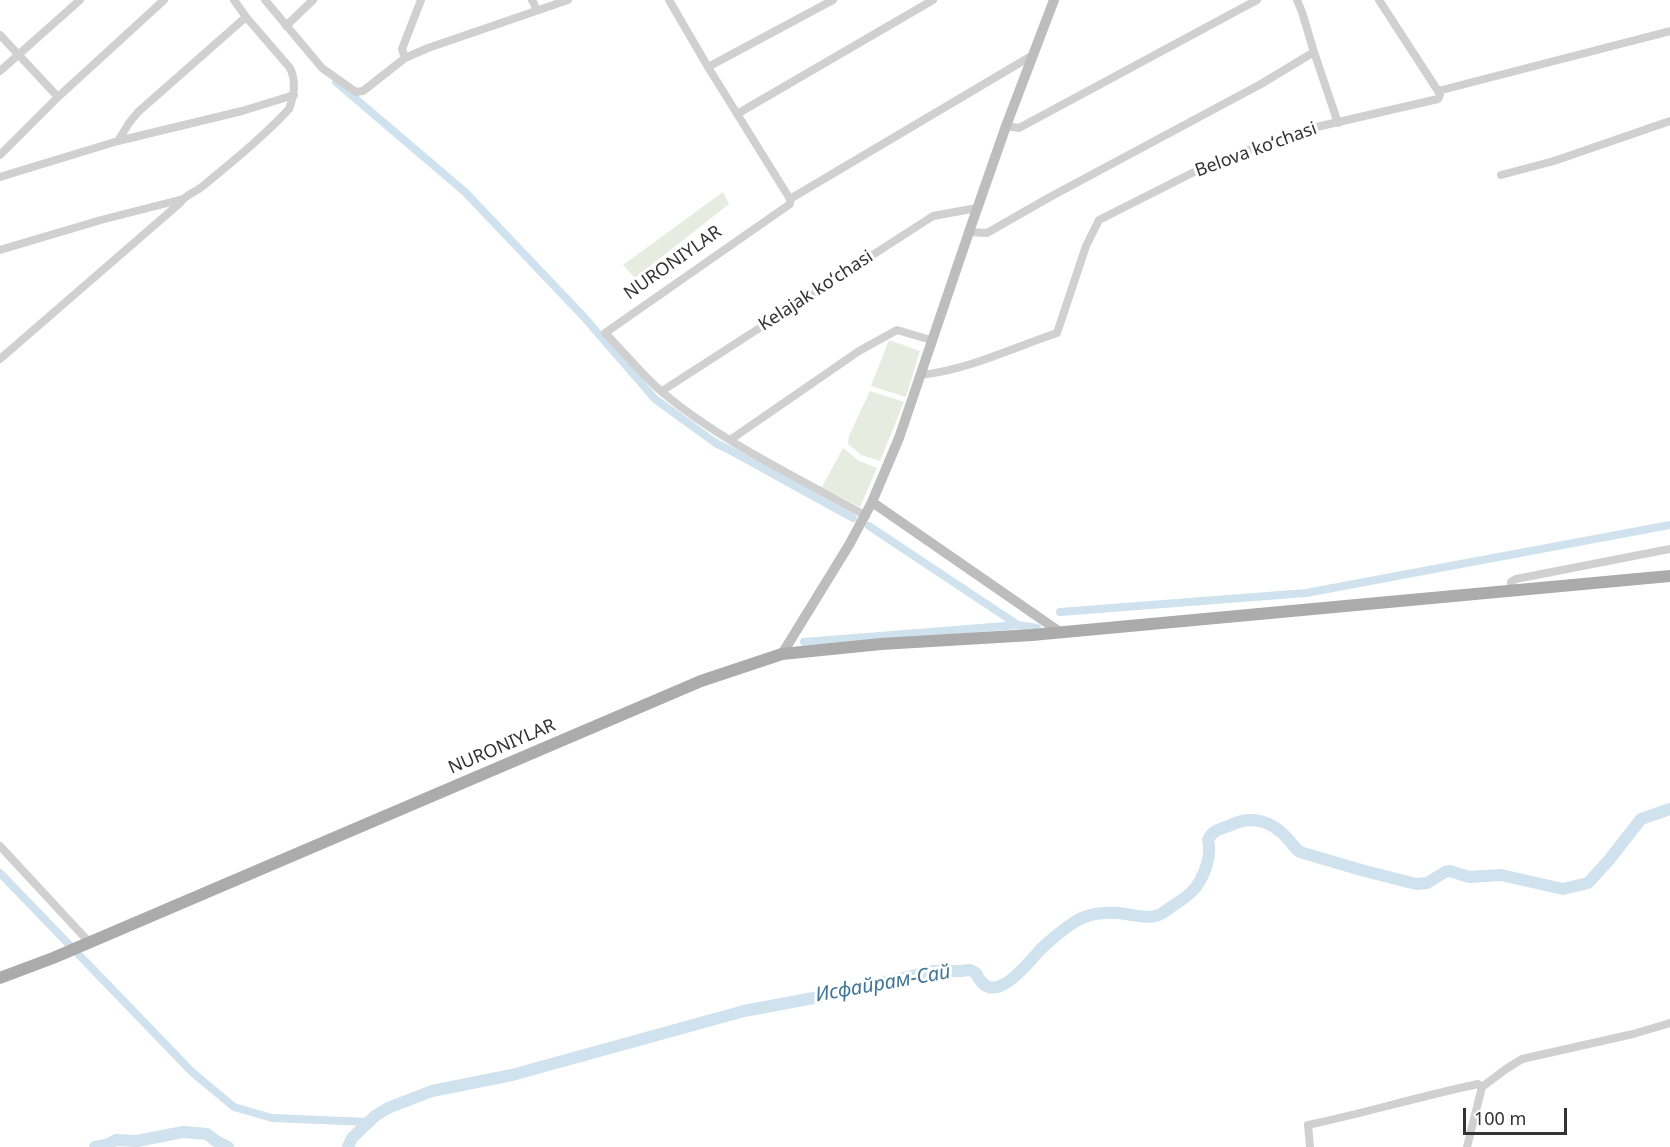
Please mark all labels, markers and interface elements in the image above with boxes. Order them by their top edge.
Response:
street label: Belova koʻchasi [1192,118,1320,182]
street label: NURONIYLAR [620,221,726,305]
street label: Kelajak koʻchasi [755,246,877,336]
street label: NURONIYLAR [445,715,559,779]
water label: Исфайрам-Сай [814,960,952,1008]
scale bar [1466,1096,1570,1134]
text: 100 m [1474,1106,1526,1130]

